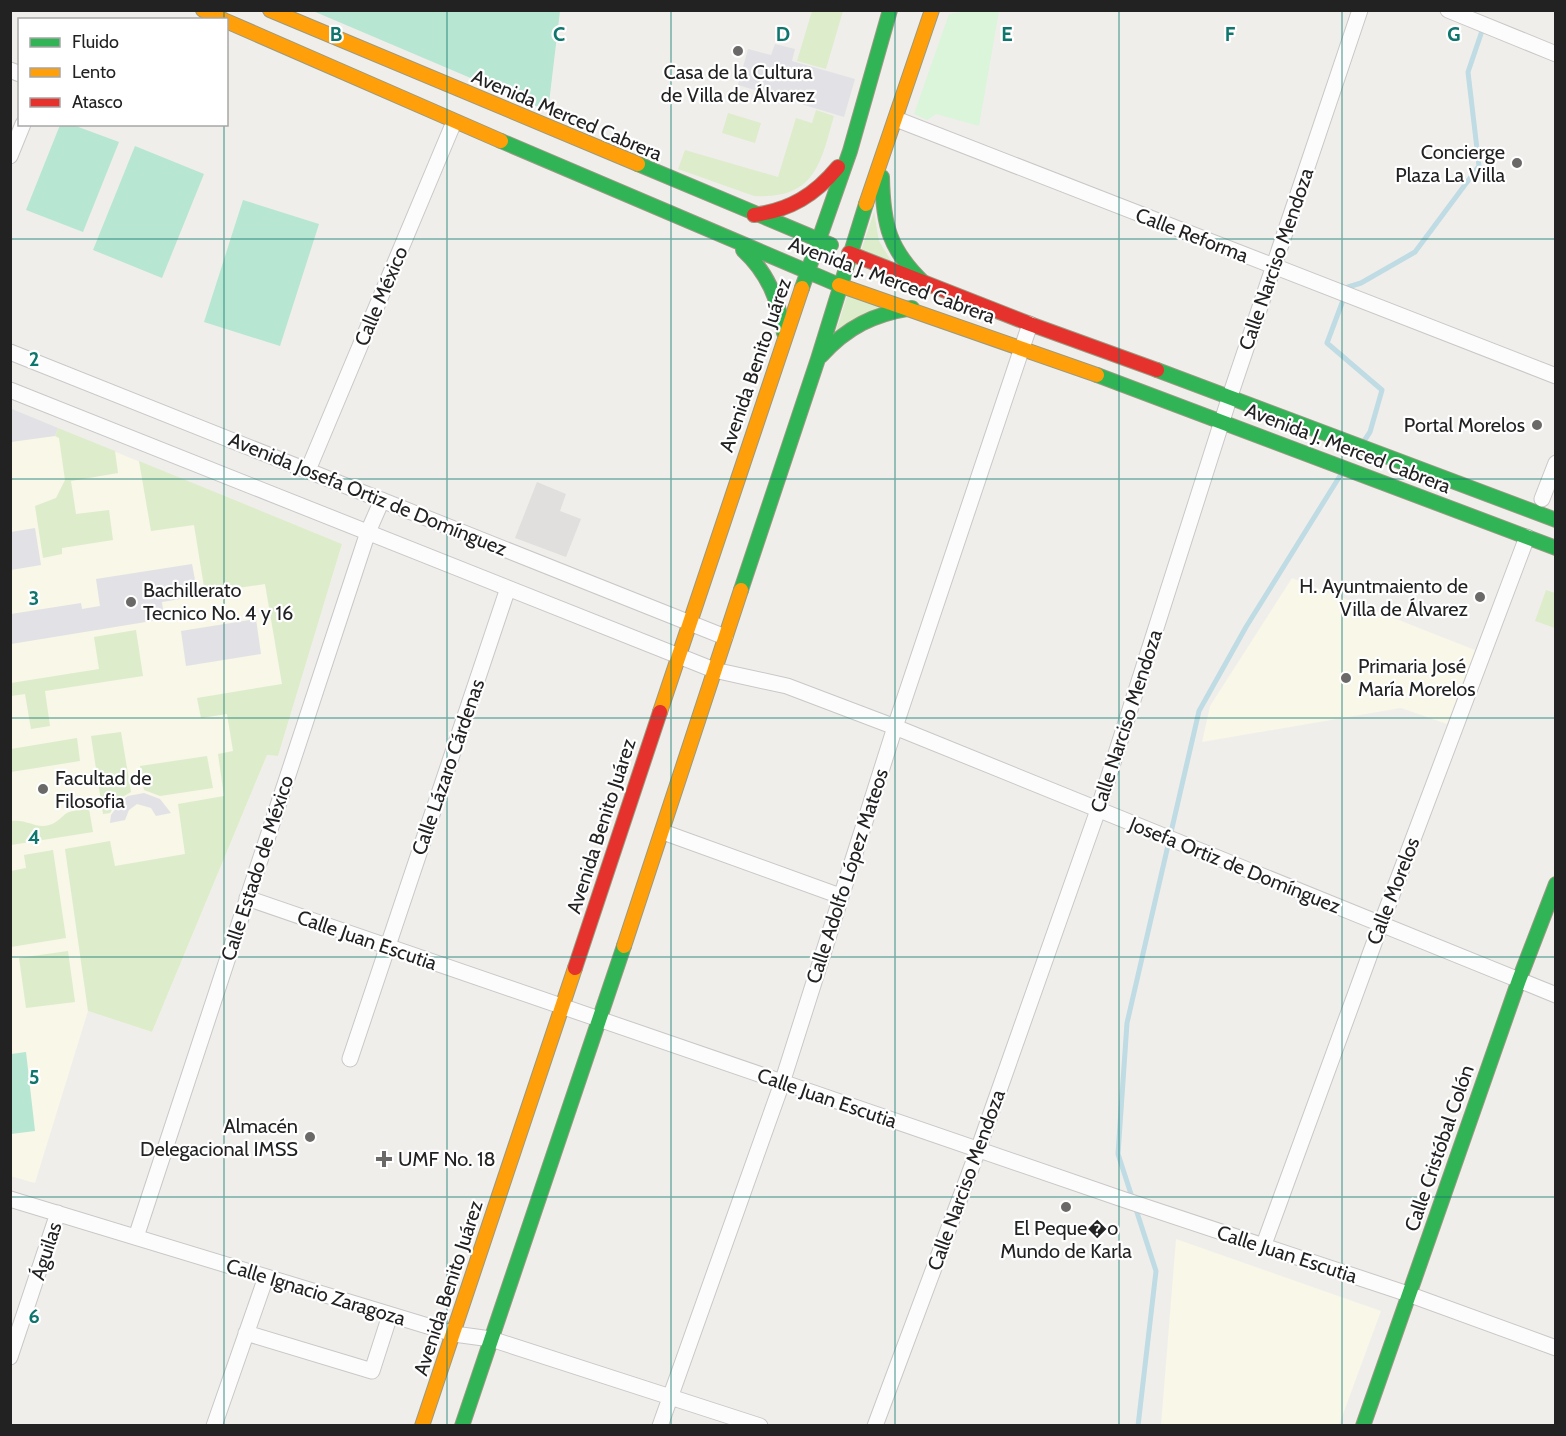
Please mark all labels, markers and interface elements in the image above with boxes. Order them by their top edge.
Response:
legend [18,18,228,126]
text: B [330,22,342,46]
text: C [553,22,565,46]
text: D [776,22,790,46]
text: E [1001,22,1013,46]
text: F [1225,22,1236,46]
text: G [1447,22,1461,46]
text: Fluido [72,31,119,53]
marker: Casa de la Cultura de Villa de Álvarez [731,44,745,58]
place label: Casa de la Cultura de Villa de Álvarez [661,60,815,107]
text: Lento [72,61,116,83]
street label: Avenida Merced Cabrera [468,64,666,166]
text: Atasco [72,91,123,113]
place label: Concierge Plaza La Villa [1395,140,1505,187]
marker: Concierge Plaza La Villa [1510,156,1524,170]
street label: Calle Narciso Mendoza [1234,164,1319,353]
street label: Calle Reforma [1132,203,1252,268]
street label: Avenida J. Merced Cabrera [785,231,999,329]
street label: Calle México [349,243,413,349]
street label: Avenida Benito Juárez [714,275,796,455]
text: 2 [29,347,39,371]
street label: Avenida J. Merced Cabrera [1242,398,1454,498]
place label: Portal Morelos [1404,413,1525,437]
marker: Portal Morelos [1530,418,1544,432]
street label: Avenida Josefa Ortiz de Domínguez [225,427,511,561]
place label: H. Ayuntmaiento de Villa de Álvarez [1299,574,1468,621]
place label: Bachillerato Tecnico No. 4 y 16 [143,578,293,625]
text: 3 [29,586,39,610]
marker: H. Ayuntmaiento de Villa de Álvarez [1473,590,1487,604]
marker: Bachillerato Tecnico No. 4 y 16 [124,595,138,609]
street label: Calle Narciso Mendoza [1085,626,1167,816]
place label: Primaria José María Morelos [1358,654,1476,701]
marker: Primaria José María Morelos [1339,671,1353,685]
street label: Calle Lázaro Cárdenas [407,676,489,858]
street label: Avenida Benito Juárez [561,735,641,917]
street label: Calle Adolfo López Mateos [801,765,893,987]
place label: Facultad de Filosofia [55,766,151,813]
street label: Calle Estado de México [216,772,298,964]
marker: Facultad de Filosofia [36,782,50,796]
street label: Josefa Ortiz de Domínguez [1125,811,1344,918]
text: 4 [28,825,40,849]
street label: Calle Morelos [1362,834,1424,948]
street label: Calle Juan Escutia [294,905,440,975]
street label: Calle Cristóbal Colón [1399,1062,1479,1234]
street label: Calle Juan Escutia [754,1063,900,1133]
text: 5 [29,1065,39,1089]
street label: Calle Narciso Mendoza [922,1086,1010,1274]
place label: Almacén Delegacional IMSS [140,1114,298,1161]
marker: Almacén Delegacional IMSS [303,1130,317,1144]
place label: UMF No. 18 [398,1147,496,1171]
marker: UMF No. 18 [375,1150,393,1168]
street label: Avenida Benito Juárez [408,1197,488,1379]
marker: El Peque�o Mundo de Karla [1059,1200,1073,1214]
place label: El Peque�o Mundo de Karla [1000,1216,1132,1263]
street label: Águilas [25,1219,67,1283]
street label: Calle Juan Escutia [1214,1220,1361,1288]
street label: Calle Ignacio Zaragoza [223,1253,409,1331]
text: 6 [28,1304,40,1328]

